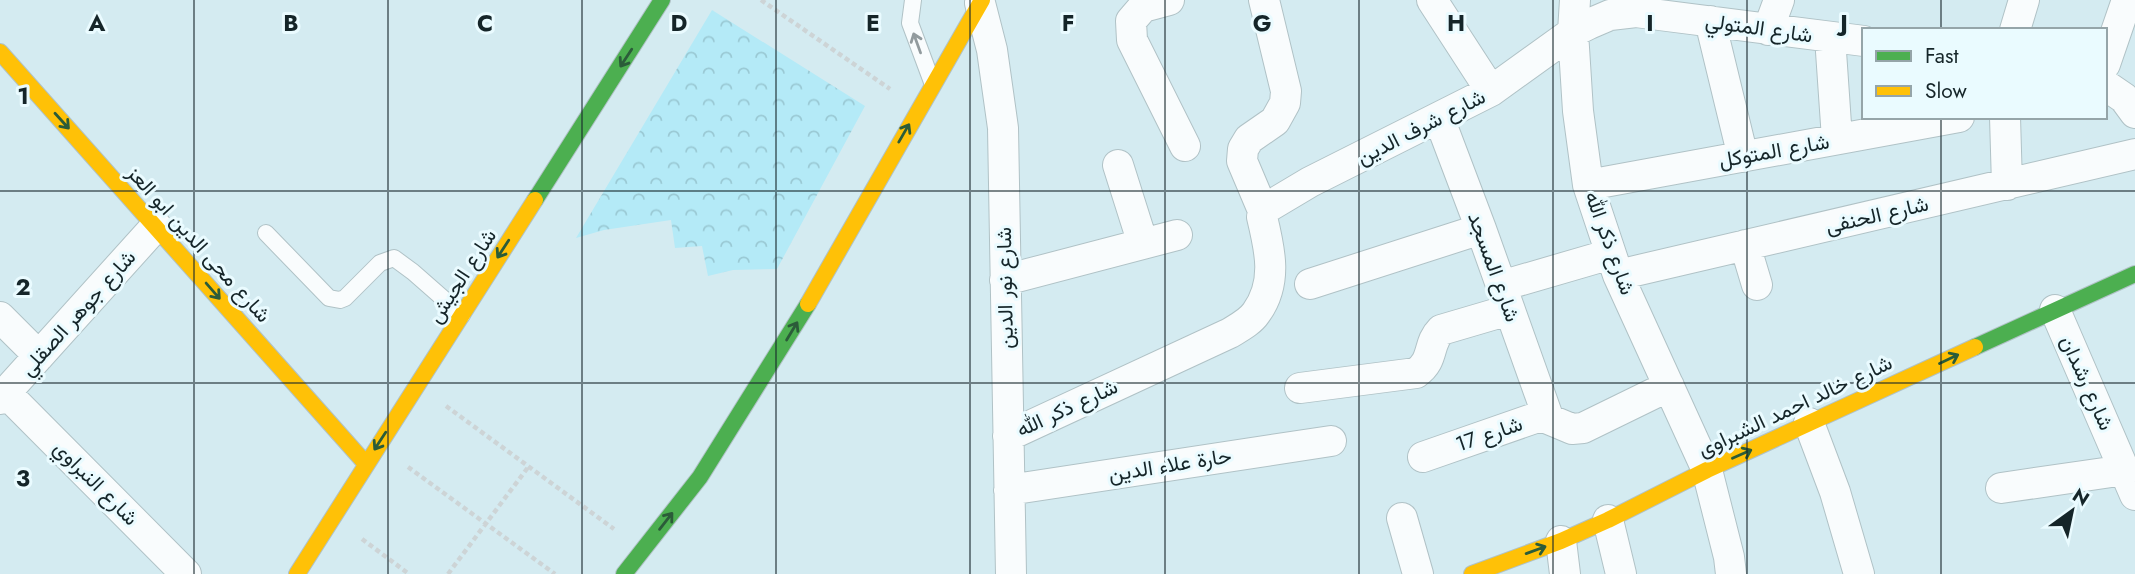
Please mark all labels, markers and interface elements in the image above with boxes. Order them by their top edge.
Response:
text: A [88,6,106,40]
text: B [283,6,299,40]
text: C [477,6,493,40]
text: D [671,6,688,40]
text: E [866,6,880,40]
text: F [1062,6,1074,40]
text: G [1253,6,1271,40]
text: H [1447,6,1465,40]
text: I [1646,6,1654,40]
street label: شارع المتولي [1703,6,1815,52]
text: J [1836,6,1848,40]
legend [1862,28,2107,119]
one-way arrow [910,32,923,54]
text: Fast [1925,41,1958,71]
one-way arrow [618,47,632,67]
text: Slow [1925,76,1967,106]
text: 1 [17,79,29,113]
street label: شارع شرف الدين [1351,82,1491,172]
one-way arrow [54,112,70,130]
one-way arrow [897,124,911,144]
street label: شارع المتوكل [1716,127,1832,175]
street label: شارع محى الدين ابو العز [119,158,278,329]
street label: شارع ذكر الله [1577,187,1643,299]
street label: شارع الحنفى [1823,189,1931,241]
street label: شارع المسجد [1460,208,1528,326]
street label: شارع الجيش [420,223,504,329]
street label: شارع نور الدين [989,227,1021,349]
one-way arrow [496,239,510,259]
street label: شارع جوهر الصقلي [13,243,144,384]
text: 2 [15,270,31,304]
one-way arrow [205,282,221,300]
one-way arrow [785,322,799,342]
street label: شارع رشدان [2053,331,2121,435]
street label: شارع خالد احمد الشبراوى [1693,348,1897,464]
one-way arrow [1938,352,1959,365]
street label: شارع ذكر الله [1011,371,1123,445]
street label: شارع 17 [1451,409,1527,459]
one-way arrow [373,430,387,450]
street label: شارع النبراوي [45,434,145,534]
street label: حارة علاء الدين [1106,440,1234,490]
one-way arrow [1731,447,1752,460]
text: 3 [16,461,30,495]
north arrow [2037,476,2107,546]
text: N [2067,482,2095,513]
one-way arrow [659,512,674,530]
one-way arrow [1525,543,1547,556]

